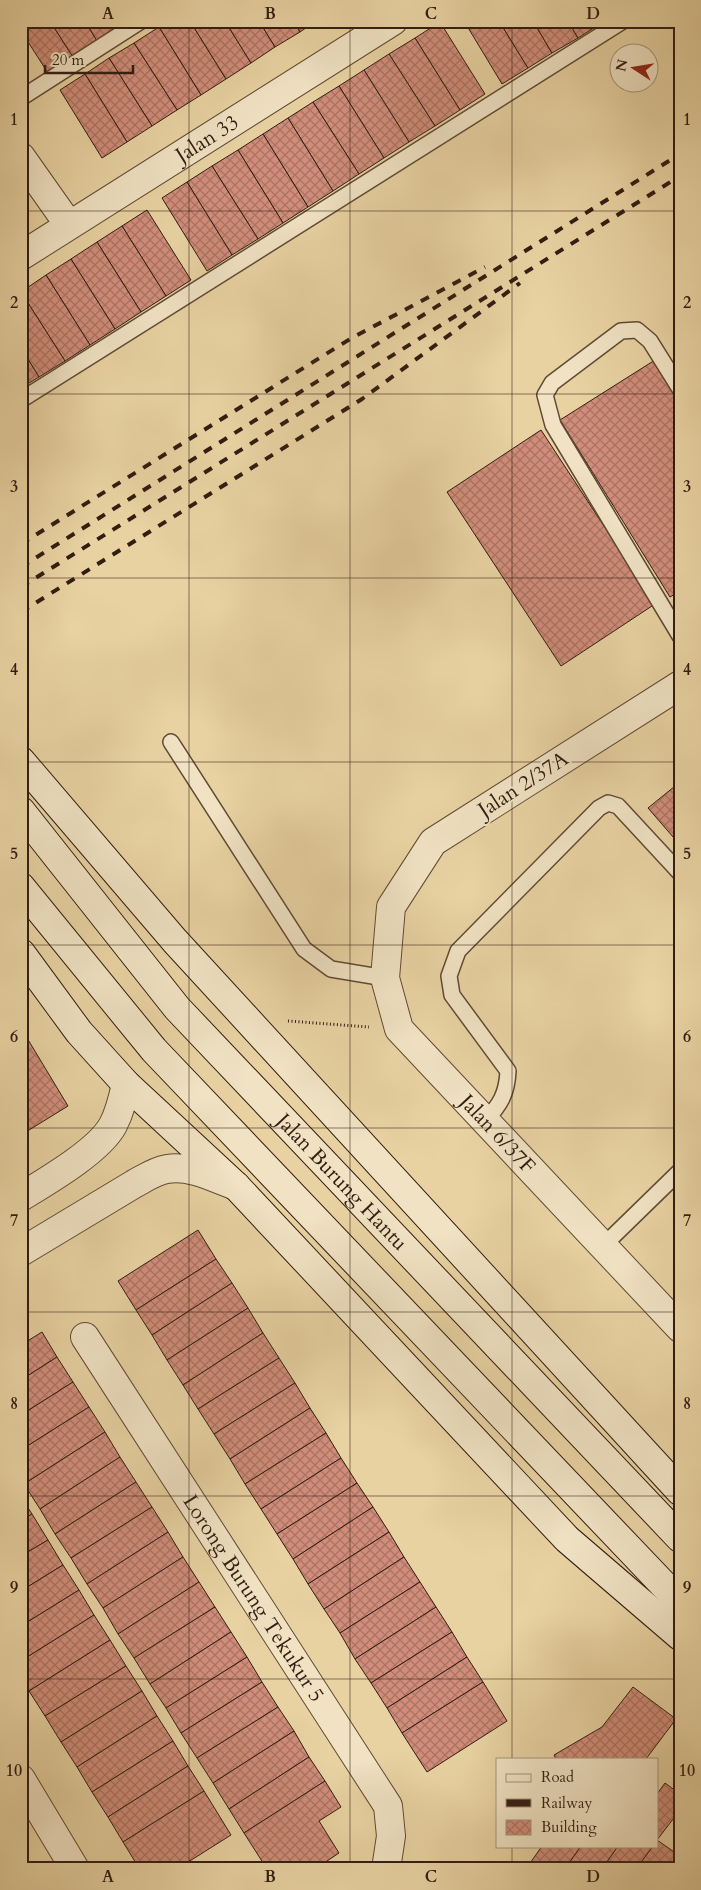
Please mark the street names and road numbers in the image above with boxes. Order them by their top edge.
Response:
street label: Jalan 33 [168,108,244,171]
street label: Jalan 2/37A [470,744,574,826]
street label: Jalan 6/37F [451,1086,542,1180]
street label: Jalan Burung Hantu [267,1105,414,1257]
street label: Lorong Burung Tekukur 5 [176,1489,331,1708]

